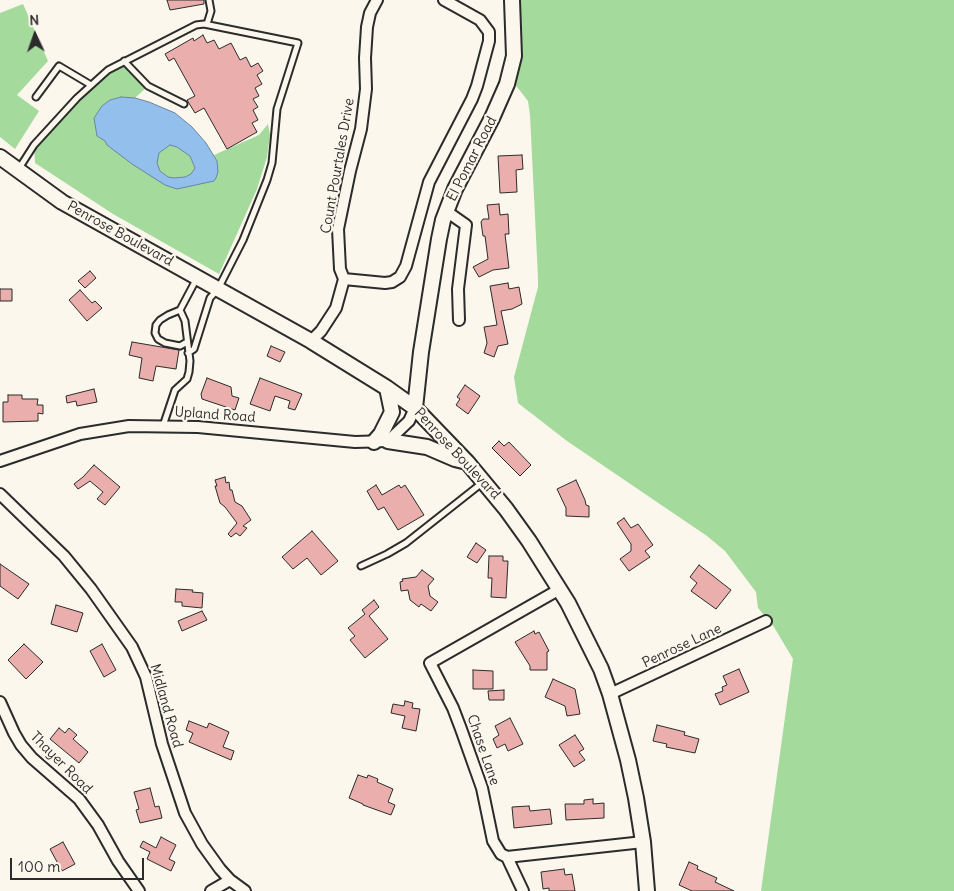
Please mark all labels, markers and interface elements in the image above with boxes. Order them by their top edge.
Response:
north arrow [10,10,60,60]
text: N [29,11,40,29]
street label: Count Pourtales Drive [318,97,358,235]
street label: El Pomar Road [443,114,501,204]
street label: Penrose Boulevard [64,198,176,270]
street label: Upland Road [174,404,256,426]
street label: Penrose Boulevard [410,405,504,503]
street label: Penrose Lane [640,620,724,672]
street label: Midland Road [146,662,186,750]
street label: Chase Lane [463,712,503,788]
street label: Thayer Road [27,729,95,797]
scale bar [12,848,146,880]
text: 100 m [18,857,60,876]

